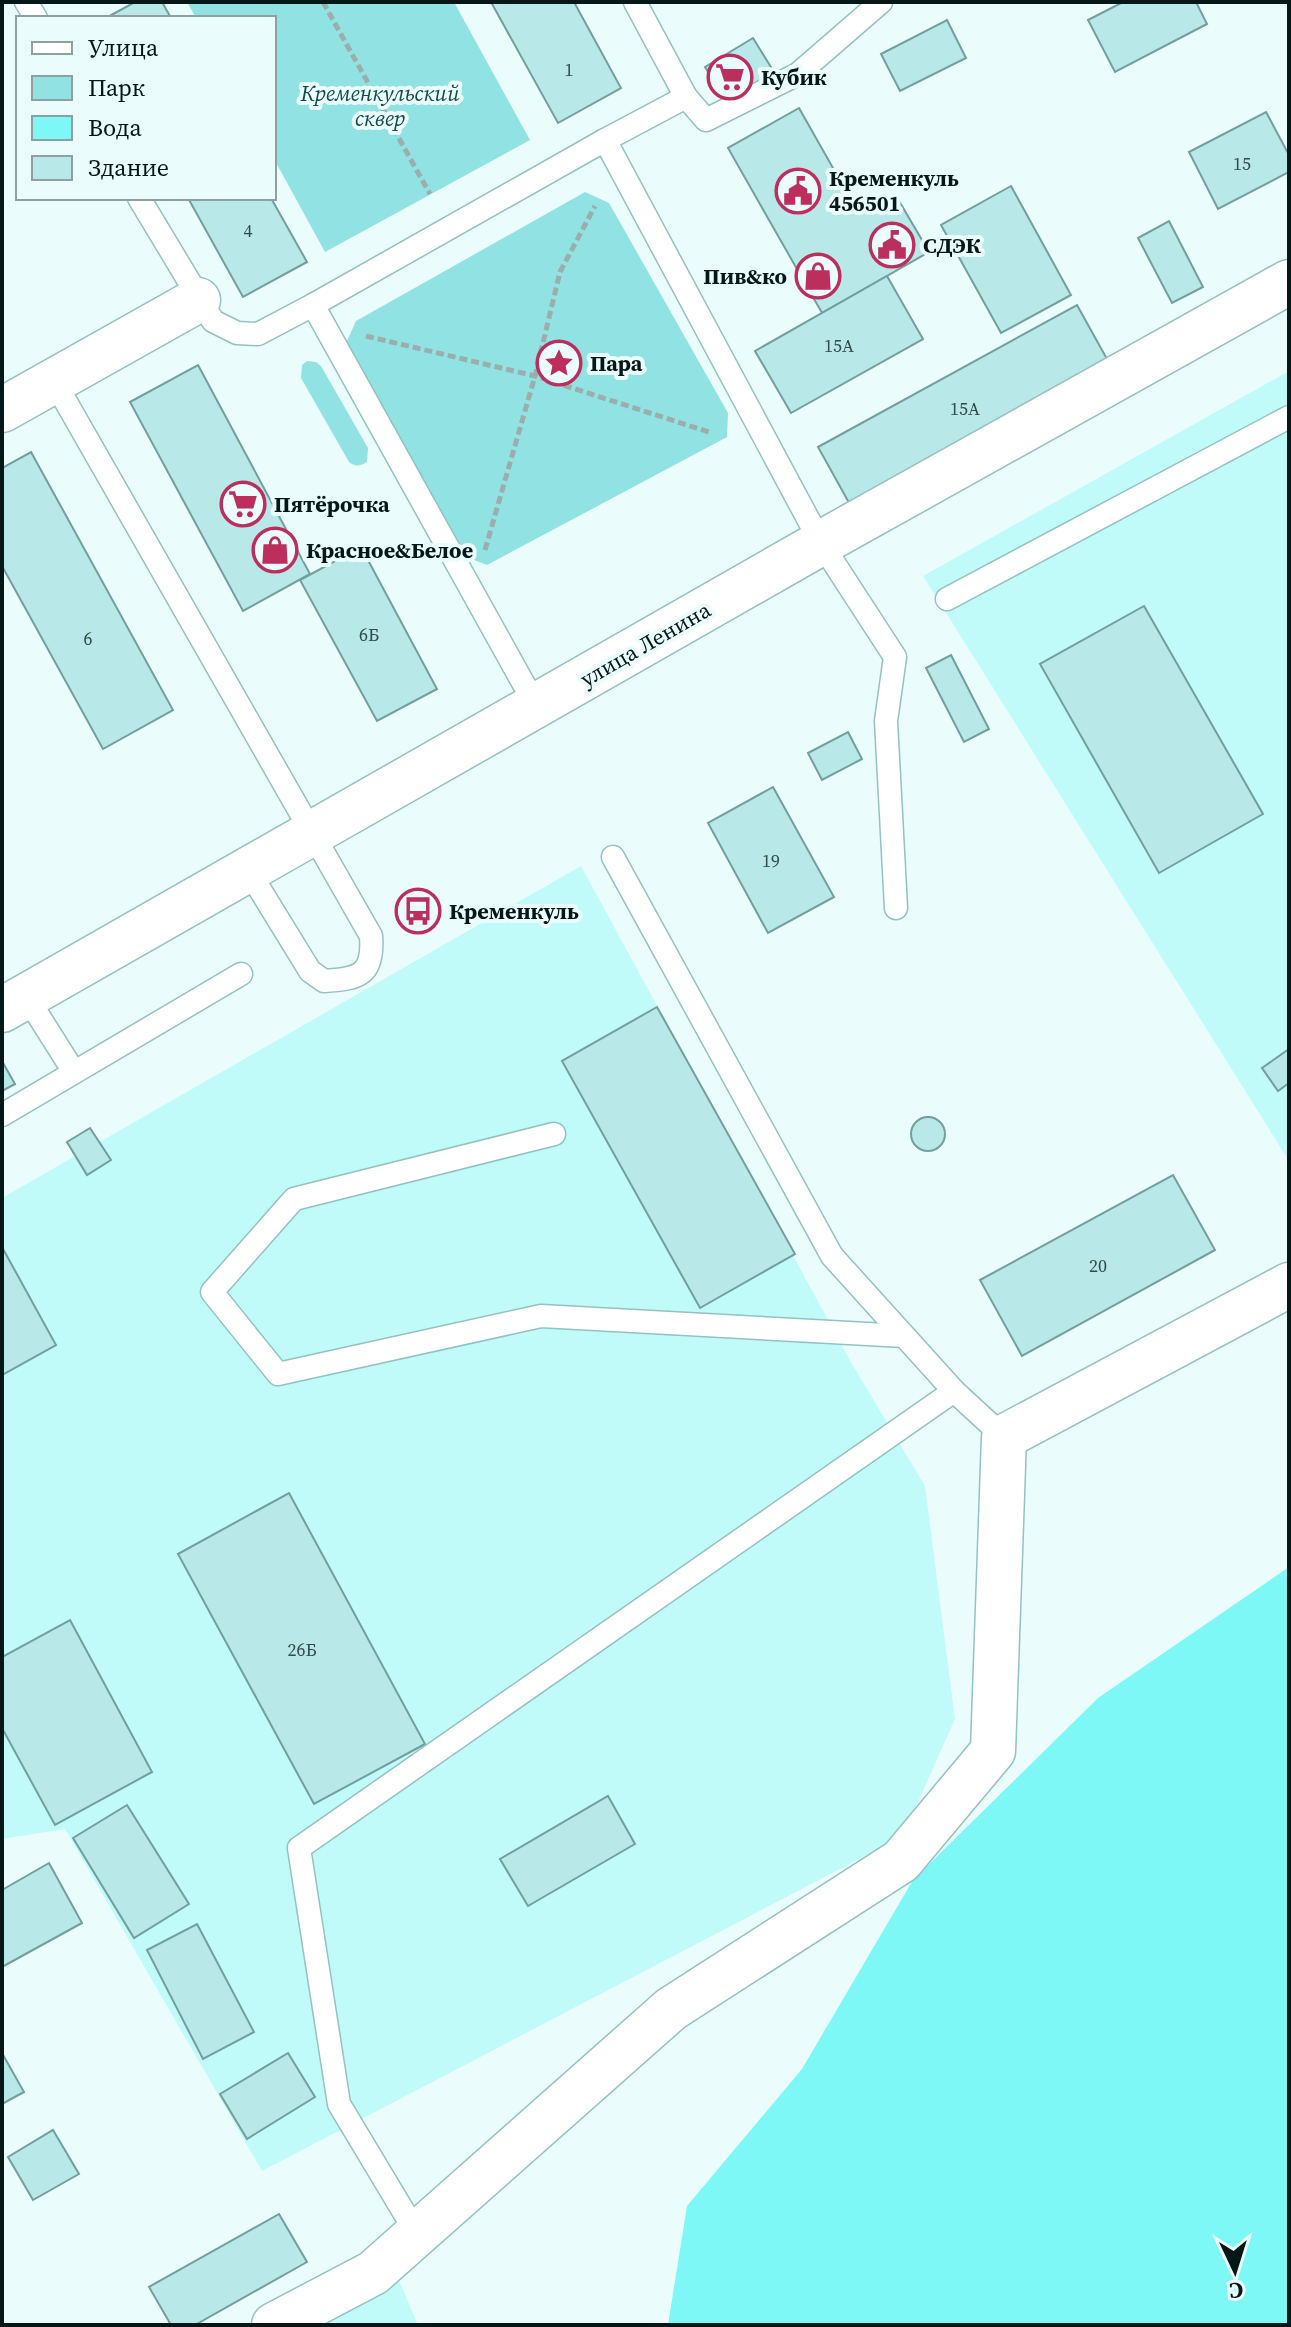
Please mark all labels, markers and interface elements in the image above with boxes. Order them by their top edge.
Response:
legend [16,16,276,200]
text: Улица [88,31,159,64]
supermarket icon: Кубик [706,53,754,101]
house number: 1 [565,57,574,82]
place label: Кубик [761,62,827,92]
text: Парк [88,71,145,104]
park label: Кременкульский сквер [299,78,460,133]
text: Вода [88,111,142,144]
text: Здание [88,151,169,184]
house number: 15 [1233,151,1251,176]
place label: Кременкуль 456501 [829,163,959,218]
public building icon: Кременкуль 456501 [774,167,822,215]
house number: 4 [244,218,253,243]
public building icon: СДЭК [868,221,916,269]
place label: СДЭК [923,230,981,260]
shop icon: Пив&ко [794,252,842,300]
place label: Пив&ко [703,261,787,291]
house number: 15А [824,333,854,358]
place icon: Пара [535,339,583,387]
place label: Пара [590,348,643,378]
house number: 15А [950,396,980,421]
supermarket icon: Пятёрочка [219,480,267,528]
place label: Пятёрочка [274,489,390,519]
shop icon: Красное&Белое [251,526,299,574]
place label: Красное&Белое [306,535,473,565]
street label: улица Ленина [574,594,717,694]
house number: 6Б [359,622,379,647]
house number: 6 [84,626,93,651]
house number: 19 [762,848,780,873]
bus stop icon: Кременкуль [394,887,442,935]
place label: Кременкуль [449,896,579,926]
house number: 20 [1089,1253,1107,1278]
house number: 26Б [287,1637,317,1662]
north arrow [1195,2231,1275,2311]
text: С [1228,2276,1244,2306]

